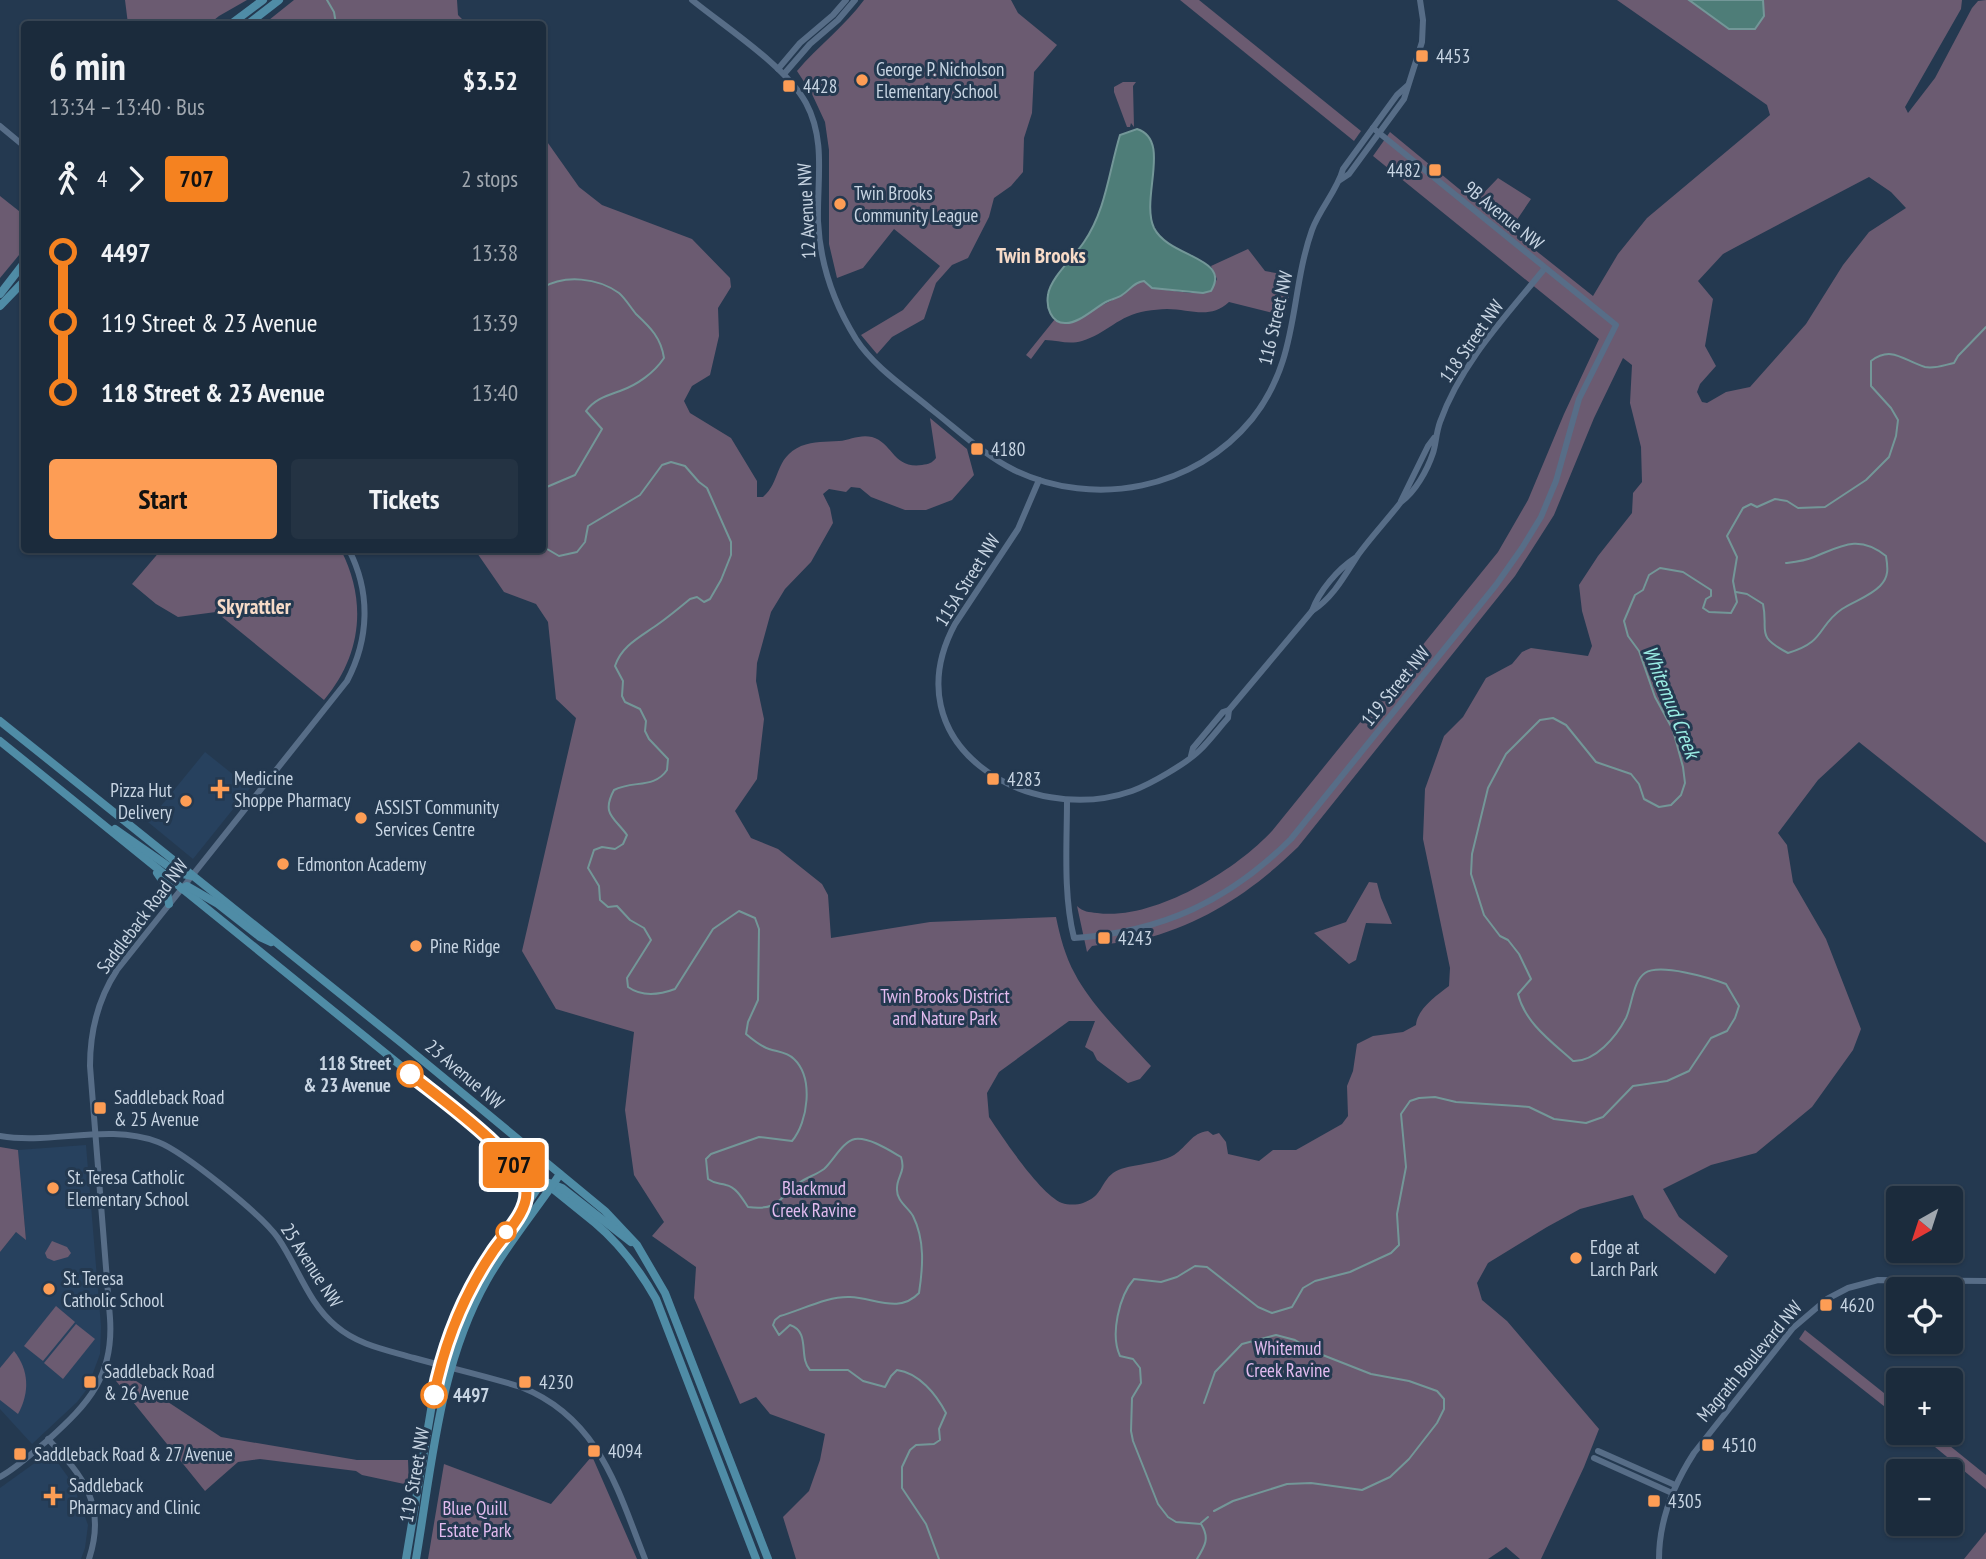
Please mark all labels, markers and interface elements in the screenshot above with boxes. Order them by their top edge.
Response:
text: 6 min [49,41,126,90]
place label: 4453 [1436,44,1470,68]
marker: 4453 [1414,48,1430,64]
place label: George P. Nicholson Elementary School [876,57,1004,103]
text: $3.52 [463,64,518,97]
marker: George P. Nicholson Elementary School [854,72,870,88]
place label: 4428 [803,74,837,98]
marker: 4428 [781,78,797,94]
text: 13:34 – 13:40 · Bus [49,92,205,121]
place label: 4482 [1387,158,1421,182]
icon: walk [49,160,87,198]
icon: forward [117,160,155,198]
street label: 12 Avenue NW [792,162,820,259]
marker: 4482 [1427,162,1443,178]
text: 707 [179,163,214,194]
text: 4 [97,164,107,193]
text: 2 stops [461,164,518,193]
street label: 9B Avenue NW [1459,175,1549,255]
place label: Twin Brooks Community League [854,181,979,227]
marker: Twin Brooks Community League [832,196,848,212]
text: 4497 [101,236,151,269]
text: 13:38 [472,238,518,267]
district label: Twin Brooks [996,242,1086,269]
street label: 116 Street NW [1253,268,1298,367]
street label: 118 Street NW [1434,295,1509,387]
text: 119 Street & 23 Avenue [101,306,317,339]
text: 13:39 [472,308,518,337]
text: 118 Street & 23 Avenue [101,376,325,409]
text: 13:40 [472,378,518,407]
place label: 4180 [991,437,1025,461]
marker: 4180 [969,441,985,457]
button: Start [49,459,277,539]
button: Tickets [291,459,518,539]
street label: 115A Street NW [929,529,1005,631]
district label: Skyrattler [217,593,292,620]
street label: 119 Street NW [1355,641,1435,731]
water label: Whitemud Creek [1637,642,1707,765]
place label: Medicine Shoppe Pharmacy [234,766,351,812]
place label: 4283 [1007,767,1041,791]
marker: 4283 [985,771,1001,787]
place label: Pizza Hut Delivery [110,778,173,824]
marker: Medicine Shoppe Pharmacy [212,781,228,797]
marker: Pizza Hut Delivery [178,793,194,809]
place label: ASSIST Community Services Centre [375,795,500,841]
marker: ASSIST Community Services Centre [353,810,369,826]
place label: Edmonton Academy [297,852,427,876]
street label: Saddleback Road NW [91,854,193,978]
marker: Edmonton Academy [275,856,291,872]
place label: 4243 [1118,926,1152,950]
marker: 4243 [1096,930,1112,946]
place label: Pine Ridge [430,934,501,958]
marker: Pine Ridge [408,938,424,954]
park label: Twin Brooks District and Nature Park [880,984,1011,1030]
street label: 23 Avenue NW [421,1034,510,1114]
place label: 118 Street & 23 Avenue [304,1051,391,1097]
marker: 118 Street & 23 Avenue [397,1061,423,1087]
place label: Saddleback Road & 25 Avenue [114,1085,224,1131]
marker: Saddleback Road & 25 Avenue [92,1100,108,1116]
line badge: 707 [474,1142,554,1188]
text: 707 [497,1149,531,1180]
place label: St. Teresa Catholic Elementary School [67,1165,189,1211]
park label: Blackmud Creek Ravine [772,1176,856,1222]
marker: St. Teresa Catholic Elementary School [45,1180,61,1196]
north arrow [1886,1186,1964,1264]
map controls [1886,1186,1963,1536]
street label: 25 Avenue NW [276,1218,348,1312]
unlabelled marker [496,1222,516,1242]
place label: Edge at Larch Park [1590,1235,1658,1281]
marker: Edge at Larch Park [1568,1250,1584,1266]
place label: St. Teresa Catholic School [63,1266,165,1312]
button: locate [1886,1277,1963,1354]
marker: St. Teresa Catholic School [41,1281,57,1297]
place label: 4620 [1840,1293,1874,1317]
street label: Magrath Boulevard NW [1691,1295,1807,1427]
marker: 4620 [1818,1297,1834,1313]
park label: Whitemud Creek Ravine [1246,1336,1330,1382]
place label: Saddleback Road & 26 Avenue [104,1359,214,1405]
button: + [1886,1368,1963,1445]
place label: 4230 [539,1370,573,1394]
marker: Saddleback Road & 26 Avenue [82,1374,98,1390]
marker: 4230 [517,1374,533,1390]
marker: 4497 [421,1382,447,1408]
place label: 4497 [453,1383,489,1407]
street label: 119 Street NW [394,1425,434,1524]
place label: 4510 [1722,1433,1756,1457]
marker: 4510 [1700,1437,1716,1453]
place label: 4094 [608,1439,643,1463]
place label: Saddleback Road & 27 Avenue [34,1442,233,1466]
marker: 4094 [586,1443,602,1459]
marker: Saddleback Road & 27 Avenue [12,1446,28,1462]
button: − [1886,1459,1963,1536]
place label: Saddleback Pharmacy and Clinic [69,1473,201,1519]
marker: Saddleback Pharmacy and Clinic [43,1486,63,1506]
place label: 4305 [1668,1489,1702,1513]
marker: 4305 [1646,1493,1662,1509]
park label: Blue Quill Estate Park [439,1496,512,1542]

